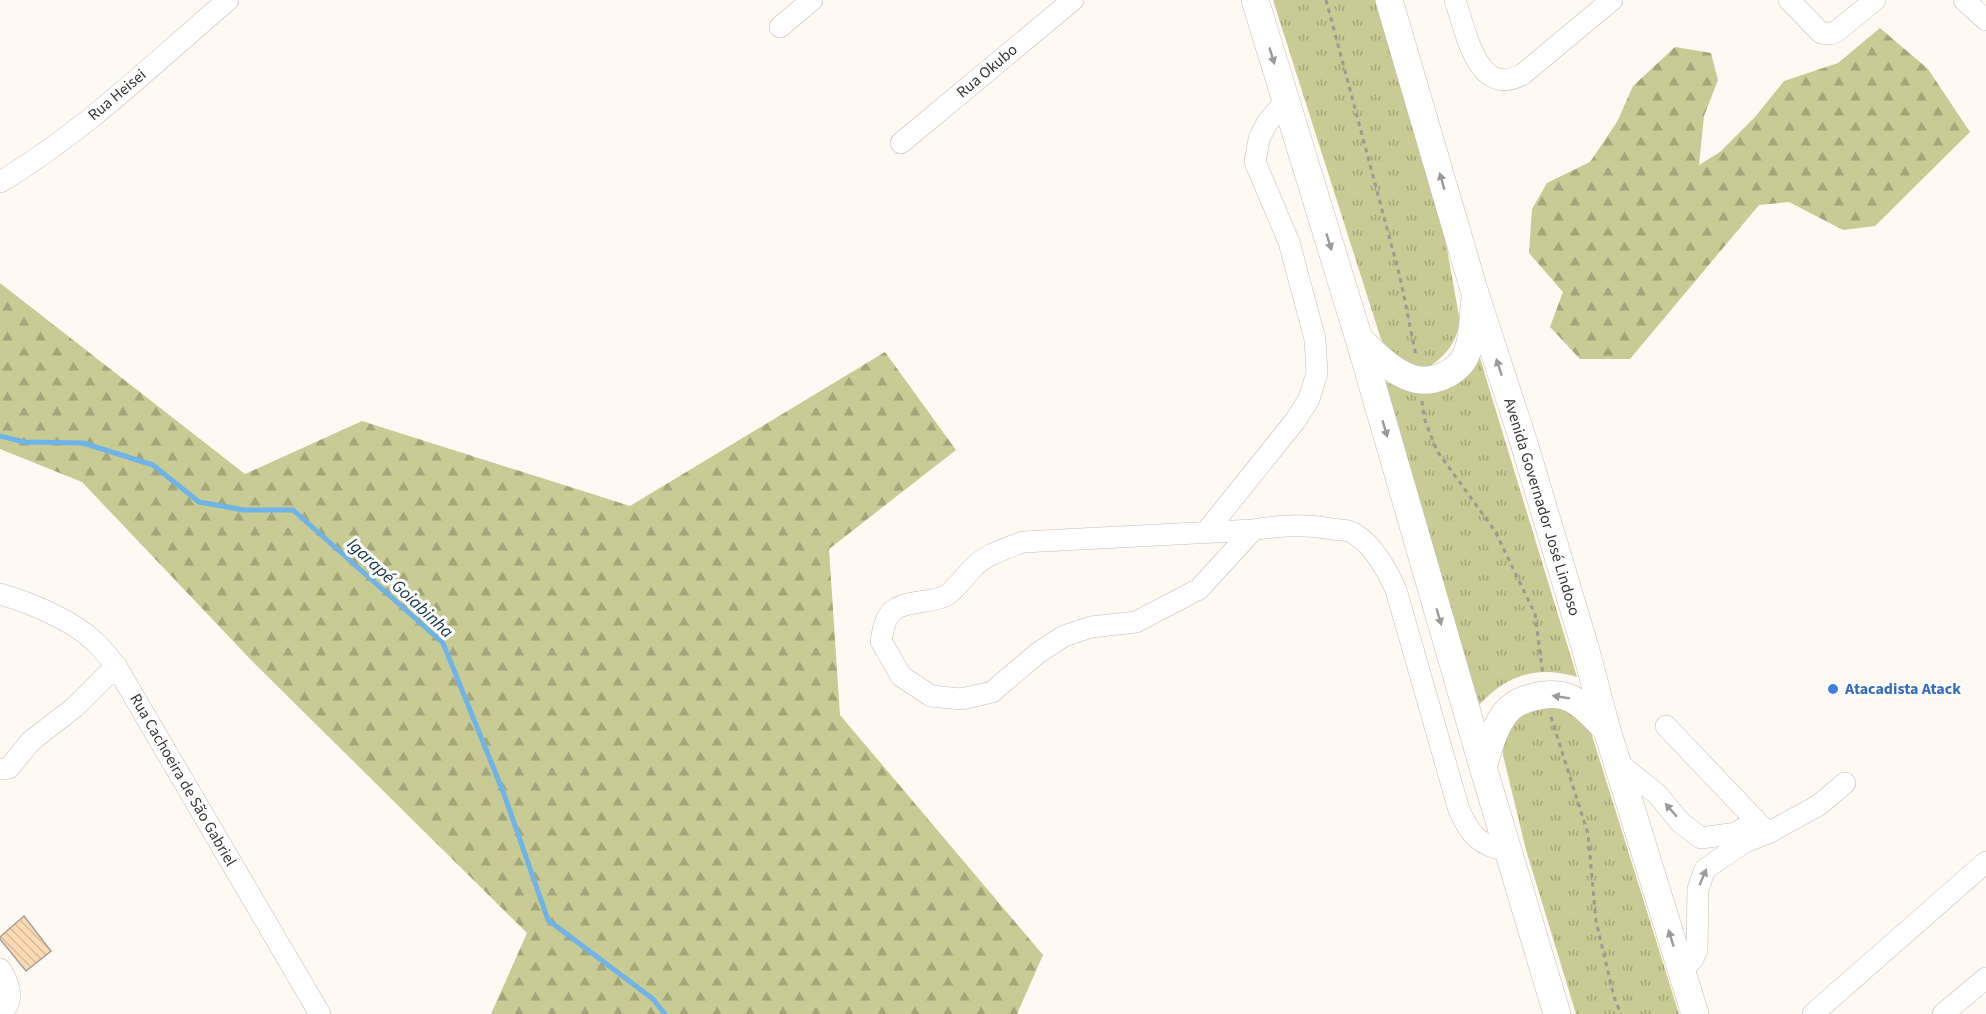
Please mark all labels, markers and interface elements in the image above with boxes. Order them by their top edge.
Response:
street label: Rua Okubo [952,39,1022,103]
one-way arrow [1268,47,1277,65]
street label: Rua Heisei [83,64,151,126]
one-way arrow [1437,172,1446,190]
one-way arrow [1325,233,1334,251]
one-way arrow [1494,358,1503,376]
street label: Avenida Governador José Lindoso [1498,395,1586,619]
one-way arrow [1381,420,1390,438]
water label: Igarapé Goiabinha [341,532,459,644]
one-way arrow [1435,608,1444,626]
place label: Atacadista Atack [1844,678,1961,700]
marker: Atacadista Atack [1826,682,1840,696]
street label: Rua Cachoeira de São Gabriel [124,690,242,870]
one-way arrow [1551,692,1570,701]
one-way arrow [1664,802,1677,818]
one-way arrow [1698,868,1708,886]
one-way arrow [1666,929,1675,947]

